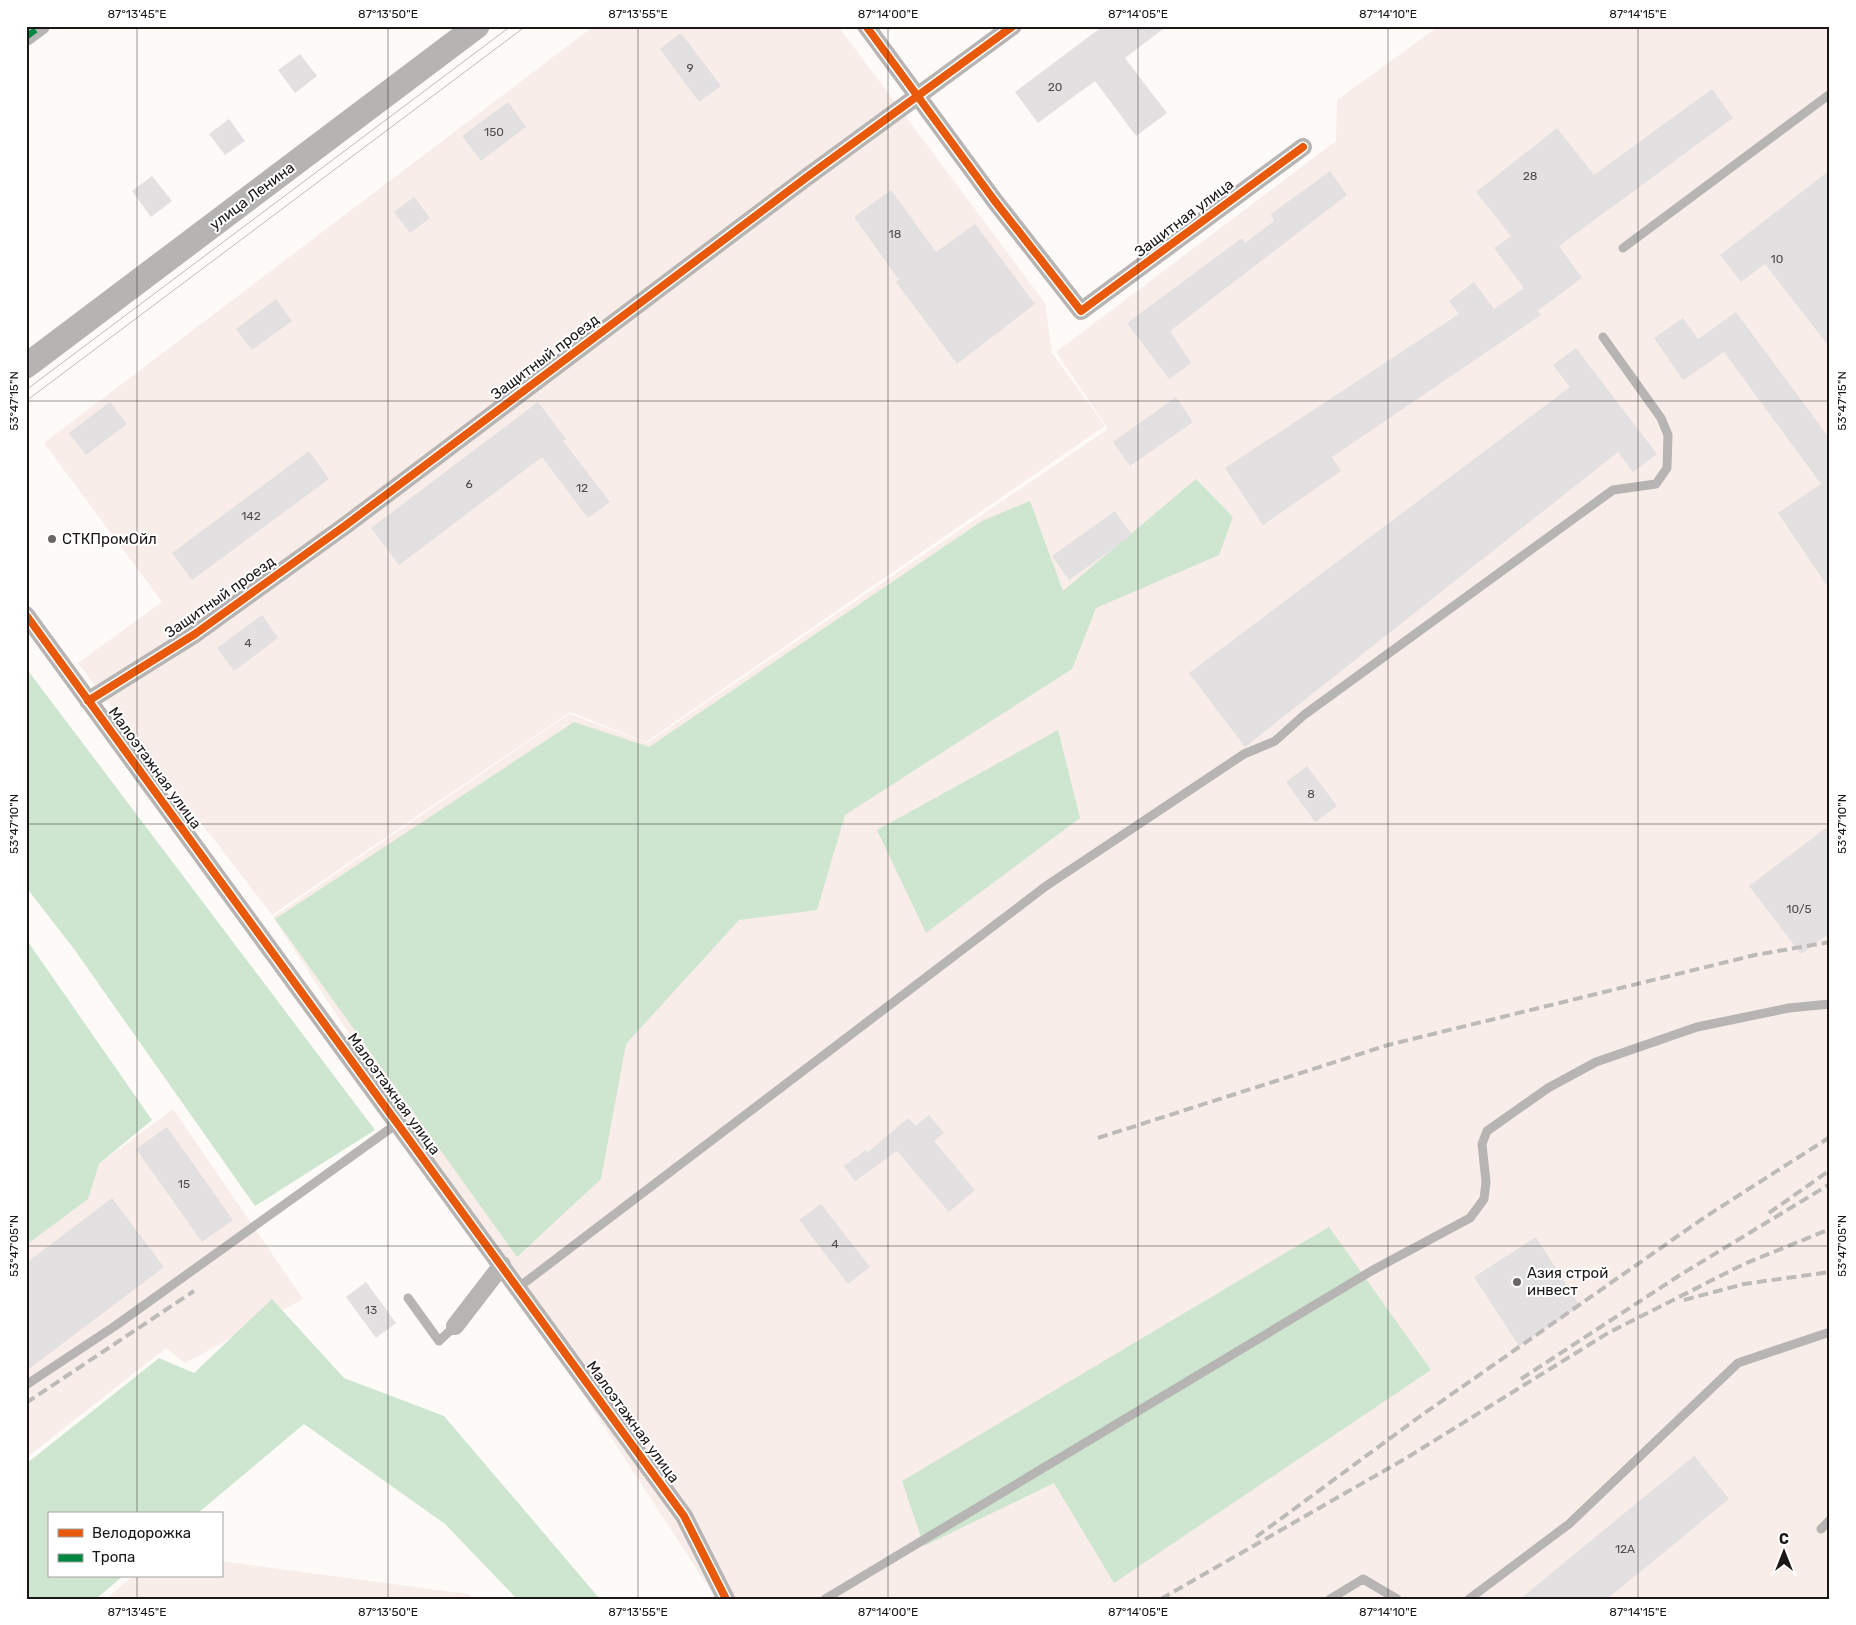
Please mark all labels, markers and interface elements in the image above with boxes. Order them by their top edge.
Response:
text: 87°13'45"E [107,7,167,21]
text: 87°13'50"E [358,7,418,21]
text: 87°13'55"E [608,7,668,21]
text: 87°14'00"E [858,7,918,21]
text: 87°14'05"E [1108,7,1168,21]
text: 87°14'10"E [1359,7,1417,21]
text: 87°14'15"E [1609,7,1667,21]
house number: 9 [686,61,694,75]
house number: 20 [1048,80,1062,94]
house number: 150 [484,125,504,139]
street label: улица Ленина [206,158,298,234]
house number: 28 [1523,169,1537,183]
street label: Защитная улица [1131,175,1237,261]
house number: 18 [889,227,901,241]
house number: 10 [1771,252,1783,266]
street label: Защитный проезд [487,310,603,404]
text: 53°47'15"N [7,371,21,431]
text: 53°47'15"N [1835,371,1849,431]
house number: 6 [465,477,473,491]
house number: 12 [576,481,588,495]
house number: 142 [241,509,261,523]
place label: СТКПромОйл [62,530,157,548]
marker: СТКПромОйл [46,533,58,545]
street label: Защитный проезд [161,552,279,642]
house number: 4 [244,636,252,650]
street label: Малоэтажная улица [105,704,205,832]
house number: 8 [1307,787,1315,801]
text: 53°47'10"N [7,794,21,854]
text: 53°47'10"N [1835,794,1849,854]
house number: 10/5 [1786,902,1812,916]
street label: Малоэтажная улица [344,1030,444,1158]
house number: 15 [178,1177,190,1191]
text: 53°47'05"N [7,1215,21,1277]
text: 53°47'05"N [1835,1215,1849,1277]
house number: 4 [831,1237,839,1251]
place label: Азия строй инвест [1527,1264,1608,1299]
marker: Азия строй инвест [1511,1276,1523,1288]
house number: 13 [365,1303,377,1317]
street label: Малоэтажная улица [583,1358,683,1486]
legend [48,1512,222,1578]
text: Велодорожка [92,1524,191,1542]
north arrow [1758,1528,1808,1578]
text: С [1779,1531,1789,1548]
house number: 12А [1615,1542,1635,1556]
text: Тропа [92,1548,135,1566]
text: 87°13'45"E [107,1605,167,1619]
text: 87°13'50"E [358,1605,418,1619]
text: 87°13'55"E [608,1605,668,1619]
text: 87°14'00"E [858,1605,918,1619]
text: 87°14'05"E [1108,1605,1168,1619]
text: 87°14'10"E [1359,1605,1417,1619]
text: 87°14'15"E [1609,1605,1667,1619]

